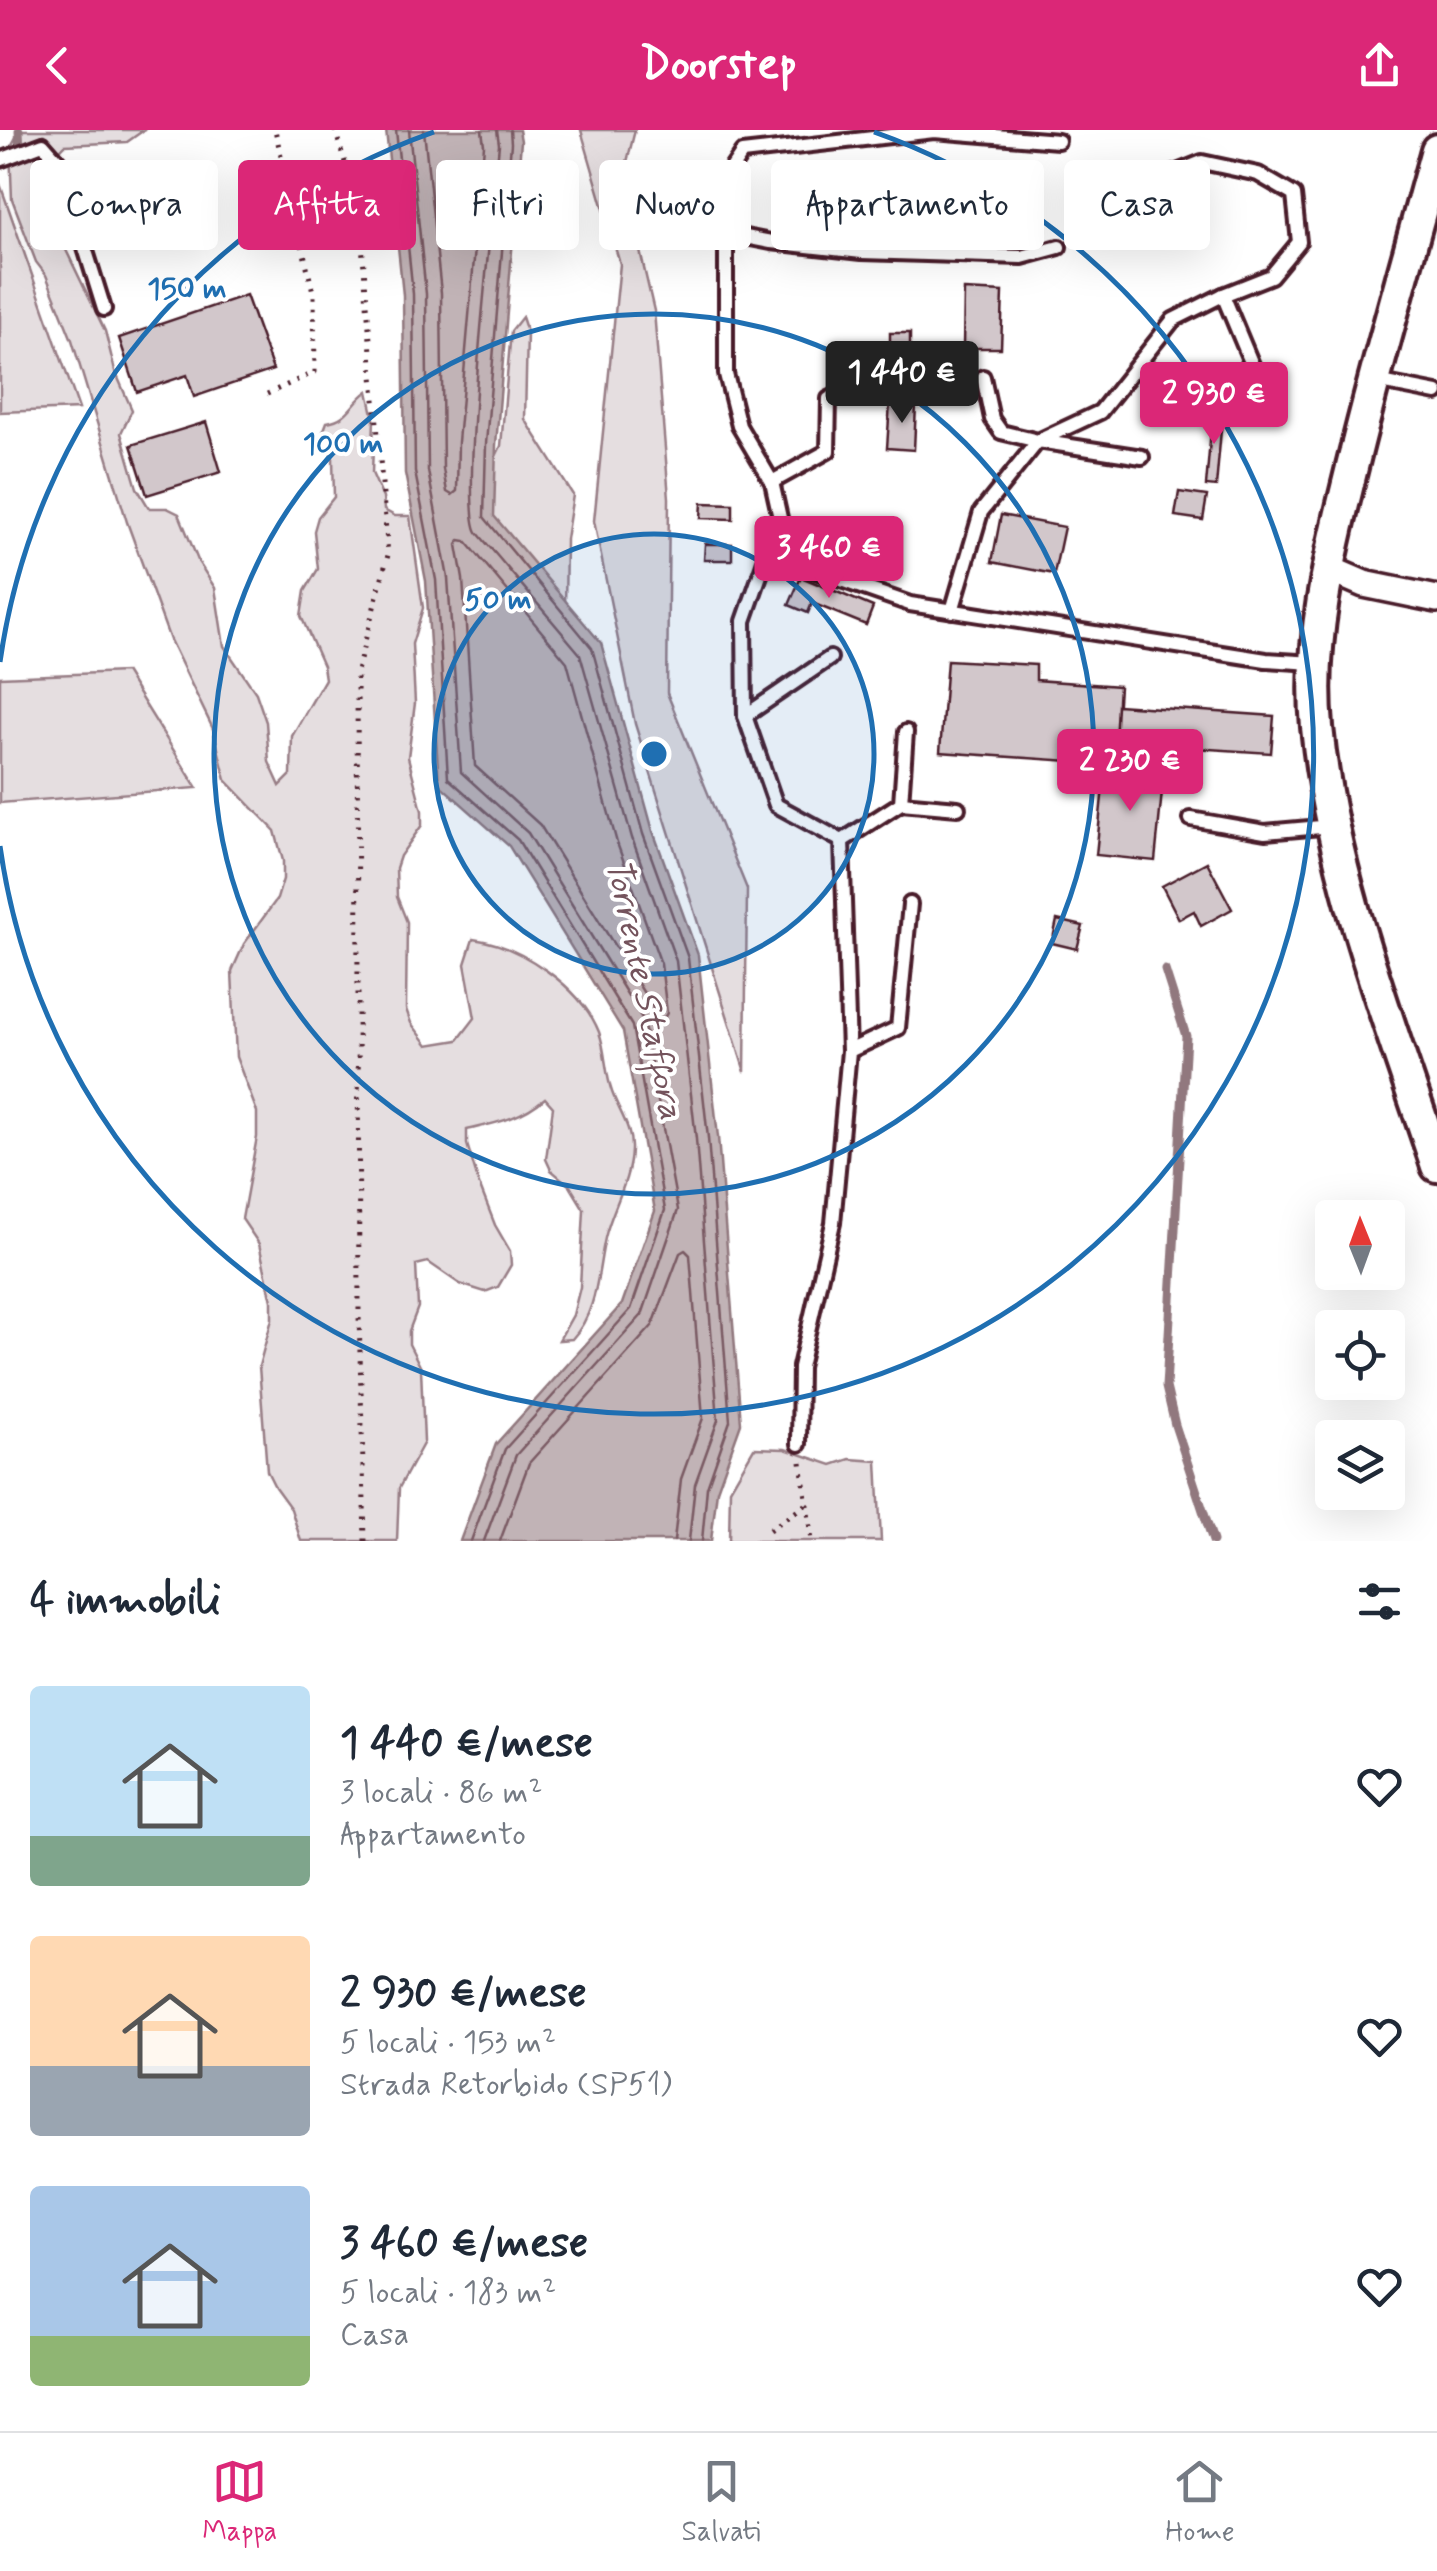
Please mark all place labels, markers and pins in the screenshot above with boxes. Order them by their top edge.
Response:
pin: 1 440 € [810,341,994,426]
pin: 2 930 € [1122,362,1306,447]
pin: 3 460 € [737,516,921,601]
pin: 2 230 € [1038,729,1222,814]
centre of rings [636,736,672,772]

